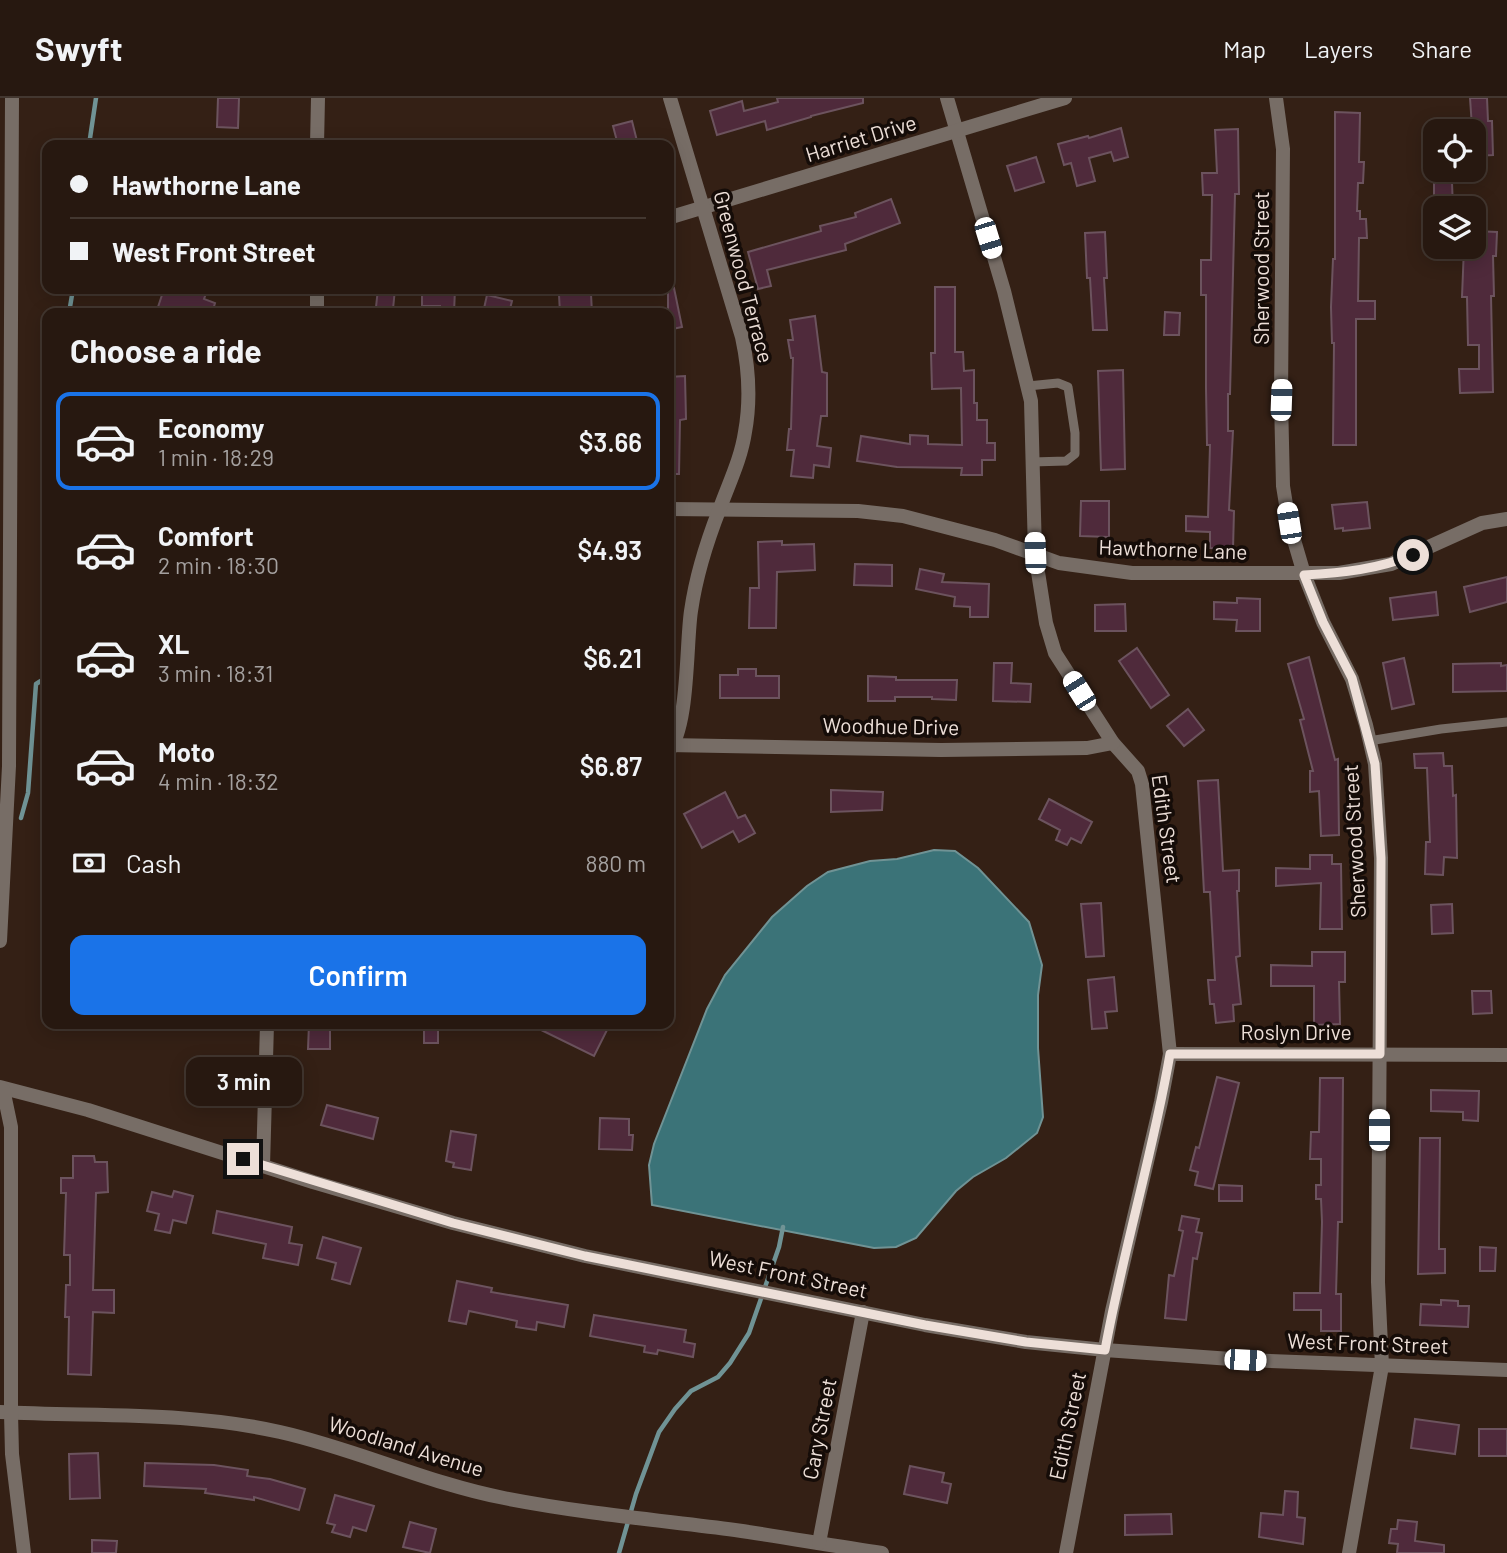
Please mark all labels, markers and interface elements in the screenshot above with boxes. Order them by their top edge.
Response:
text: Swyft [35,28,122,68]
text: Map [1223,34,1266,63]
text: Layers [1304,34,1373,63]
text: Share [1411,34,1472,63]
street label: Harriet Drive [802,109,919,166]
map controls [1423,119,1486,259]
button: locate [1423,119,1486,182]
text: Hawthorne Lane [112,169,301,200]
street label: Greenwood Terrace [709,188,779,365]
street label: Sherwood Street [1248,191,1273,345]
button: layers [1423,196,1486,259]
car [972,215,1005,261]
text: West Front Street [112,236,315,267]
text: Choose a ride [70,331,262,369]
car [1270,379,1293,421]
icon: car [74,410,137,473]
text: Economy [158,412,264,443]
text: $3.66 [579,426,642,457]
text: 1 min · 18:29 [158,443,274,471]
car [1276,501,1303,545]
icon: car [74,518,137,581]
text: Comfort [158,520,254,551]
car [1024,532,1047,574]
street label: Hawthorne Lane [1098,533,1248,564]
text: $4.93 [577,534,642,565]
route start [1397,539,1429,571]
text: 2 min · 18:30 [158,551,279,579]
icon: car [74,626,137,689]
text: XL [158,628,189,659]
text: $6.21 [583,642,642,673]
text: 3 min · 18:31 [158,659,273,687]
car [1059,668,1100,714]
street label: Woodhue Drive [823,712,959,739]
icon: car [74,734,137,797]
text: Moto [158,736,215,767]
text: $6.87 [580,750,642,781]
street label: Sherwood Street [1337,764,1370,918]
text: 4 min · 18:32 [158,767,279,795]
street label: Edith Street [1147,773,1188,885]
icon: cash [70,844,108,882]
text: Cash [126,847,181,878]
text: 880 m [585,849,646,877]
button: Confirm [70,935,646,1015]
street label: Roslyn Drive [1240,1019,1352,1044]
callout: 3 min [185,1058,301,1107]
text: 3 min [217,1067,271,1095]
car [1369,1109,1390,1151]
route end [227,1143,259,1175]
street label: West Front Street [707,1245,870,1303]
street label: West Front Street [1287,1327,1449,1358]
car [1224,1348,1267,1372]
street label: Edith Street [1043,1369,1090,1482]
street label: Cary Street [796,1376,841,1482]
street label: Woodland Avenue [326,1410,487,1481]

